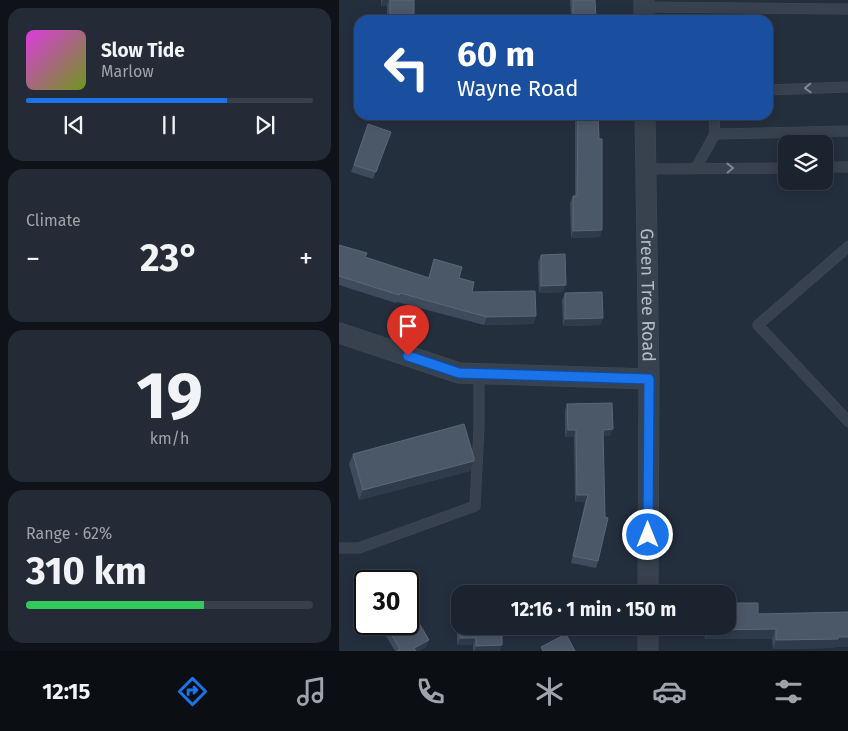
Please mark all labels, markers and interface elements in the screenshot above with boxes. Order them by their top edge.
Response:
text: 60 m [457,33,535,75]
icon: left [374,35,439,100]
text: Slow Tide [101,39,185,62]
text: Marlow [101,62,154,81]
text: Wayne Road [457,75,578,102]
one-way arrow [804,83,812,94]
icon: previous [60,111,88,139]
icon: pause [155,111,183,139]
icon: next [251,111,279,139]
map controls [778,135,833,190]
button: layers [778,135,833,190]
one-way arrow [726,163,734,173]
text: Climate [26,211,81,230]
street label: Green Tree Road [636,228,660,362]
text: 23° [140,235,199,281]
text: − [26,242,40,275]
text: + [299,242,313,275]
pin [387,305,429,356]
icon: arrive [394,312,422,340]
text: 19 [136,357,203,435]
text: km/h [150,429,189,448]
position arrow [621,508,673,560]
text: Range · 62% [26,524,112,543]
text: 310 km [26,548,147,594]
speed limit sign: 30 [354,570,419,635]
text: 12:16 · 1 min · 150 m [511,598,676,621]
icon: directions [175,674,210,709]
icon: music [294,674,329,709]
icon: phone [413,674,448,709]
icon: climate [532,674,567,709]
icon: car [652,674,687,709]
icon: filters [771,674,806,709]
text: 12:15 [42,678,90,705]

